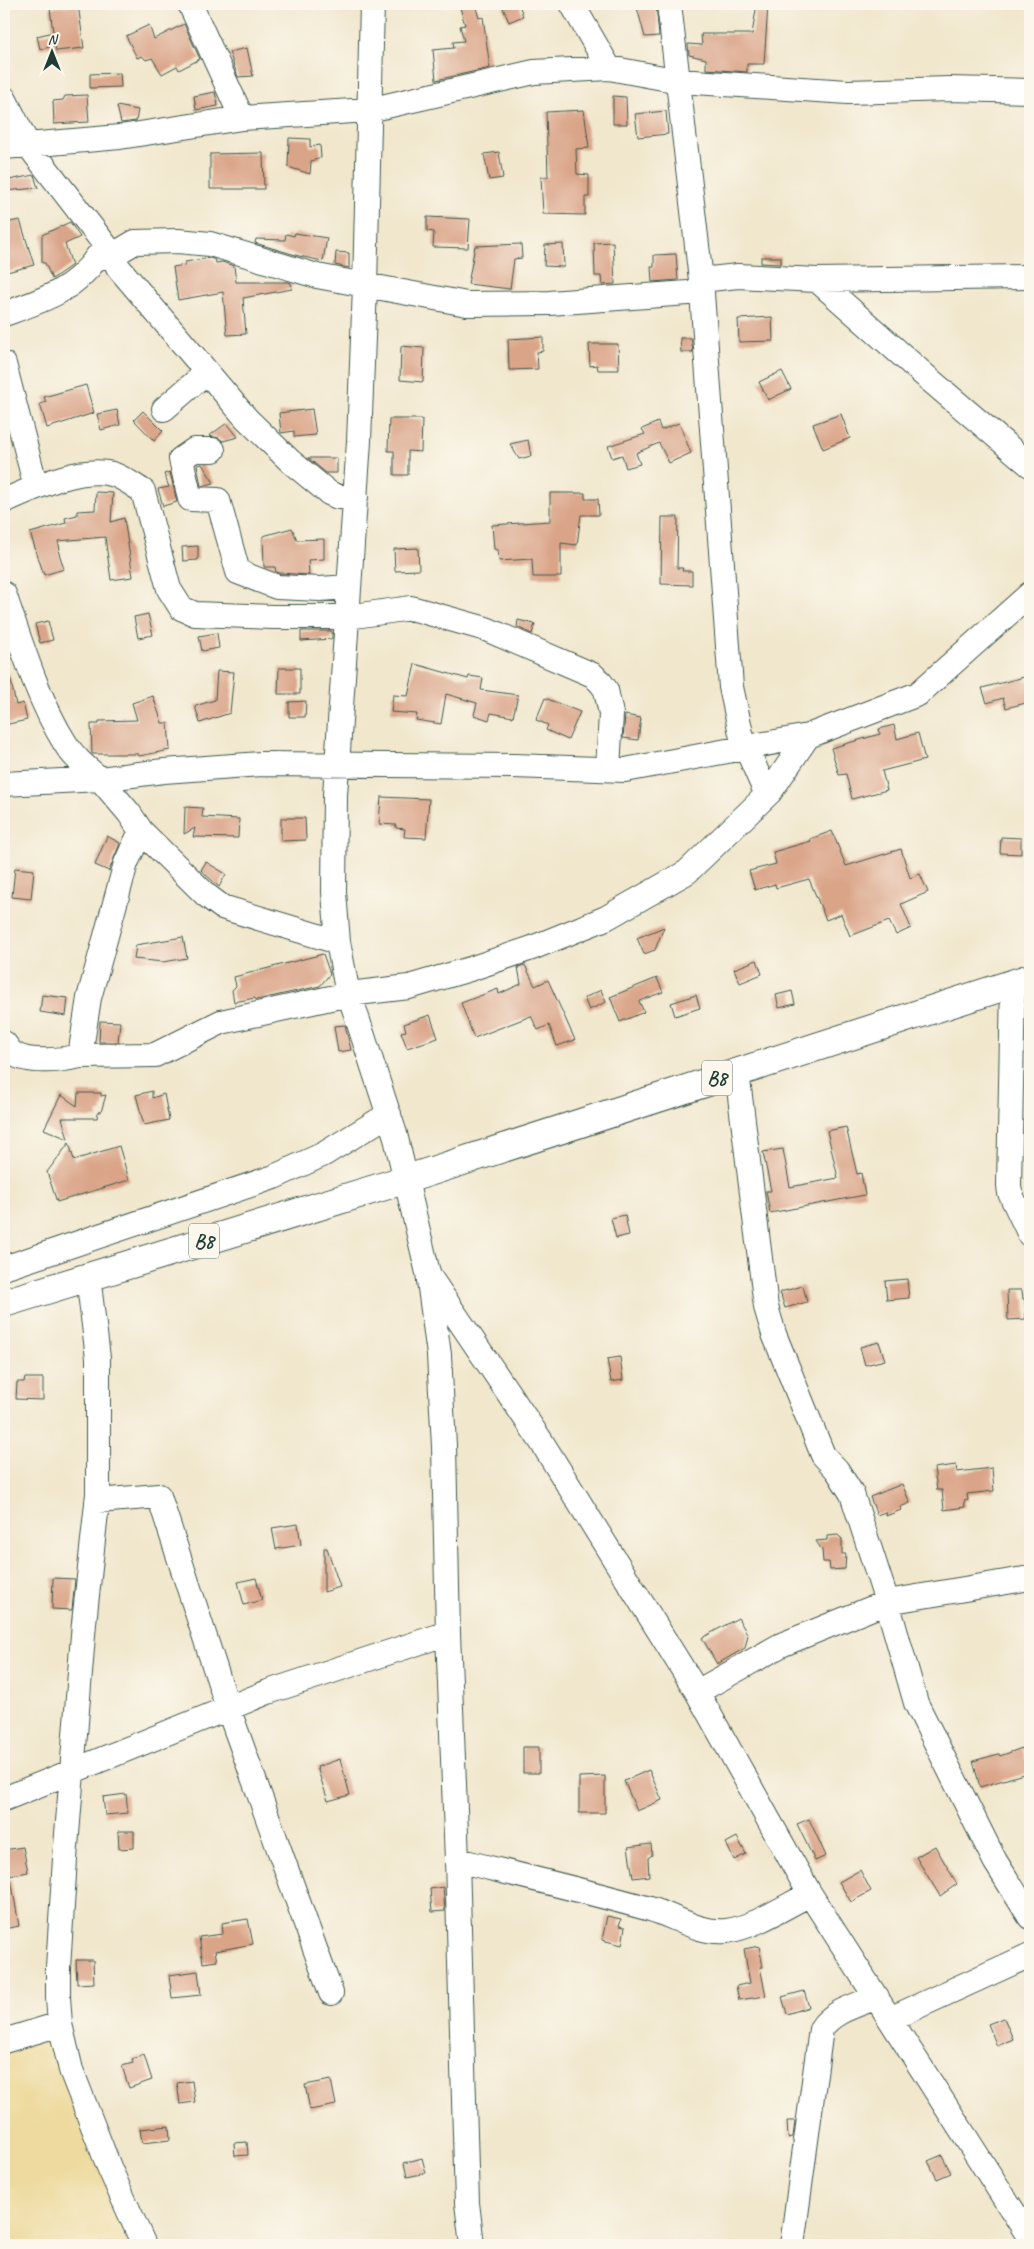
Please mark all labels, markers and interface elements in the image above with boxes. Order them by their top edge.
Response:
north arrow [28,28,78,78]
text: N [48,31,59,48]
road number: B8 [702,1060,732,1096]
road number: B8 [189,1224,219,1258]

